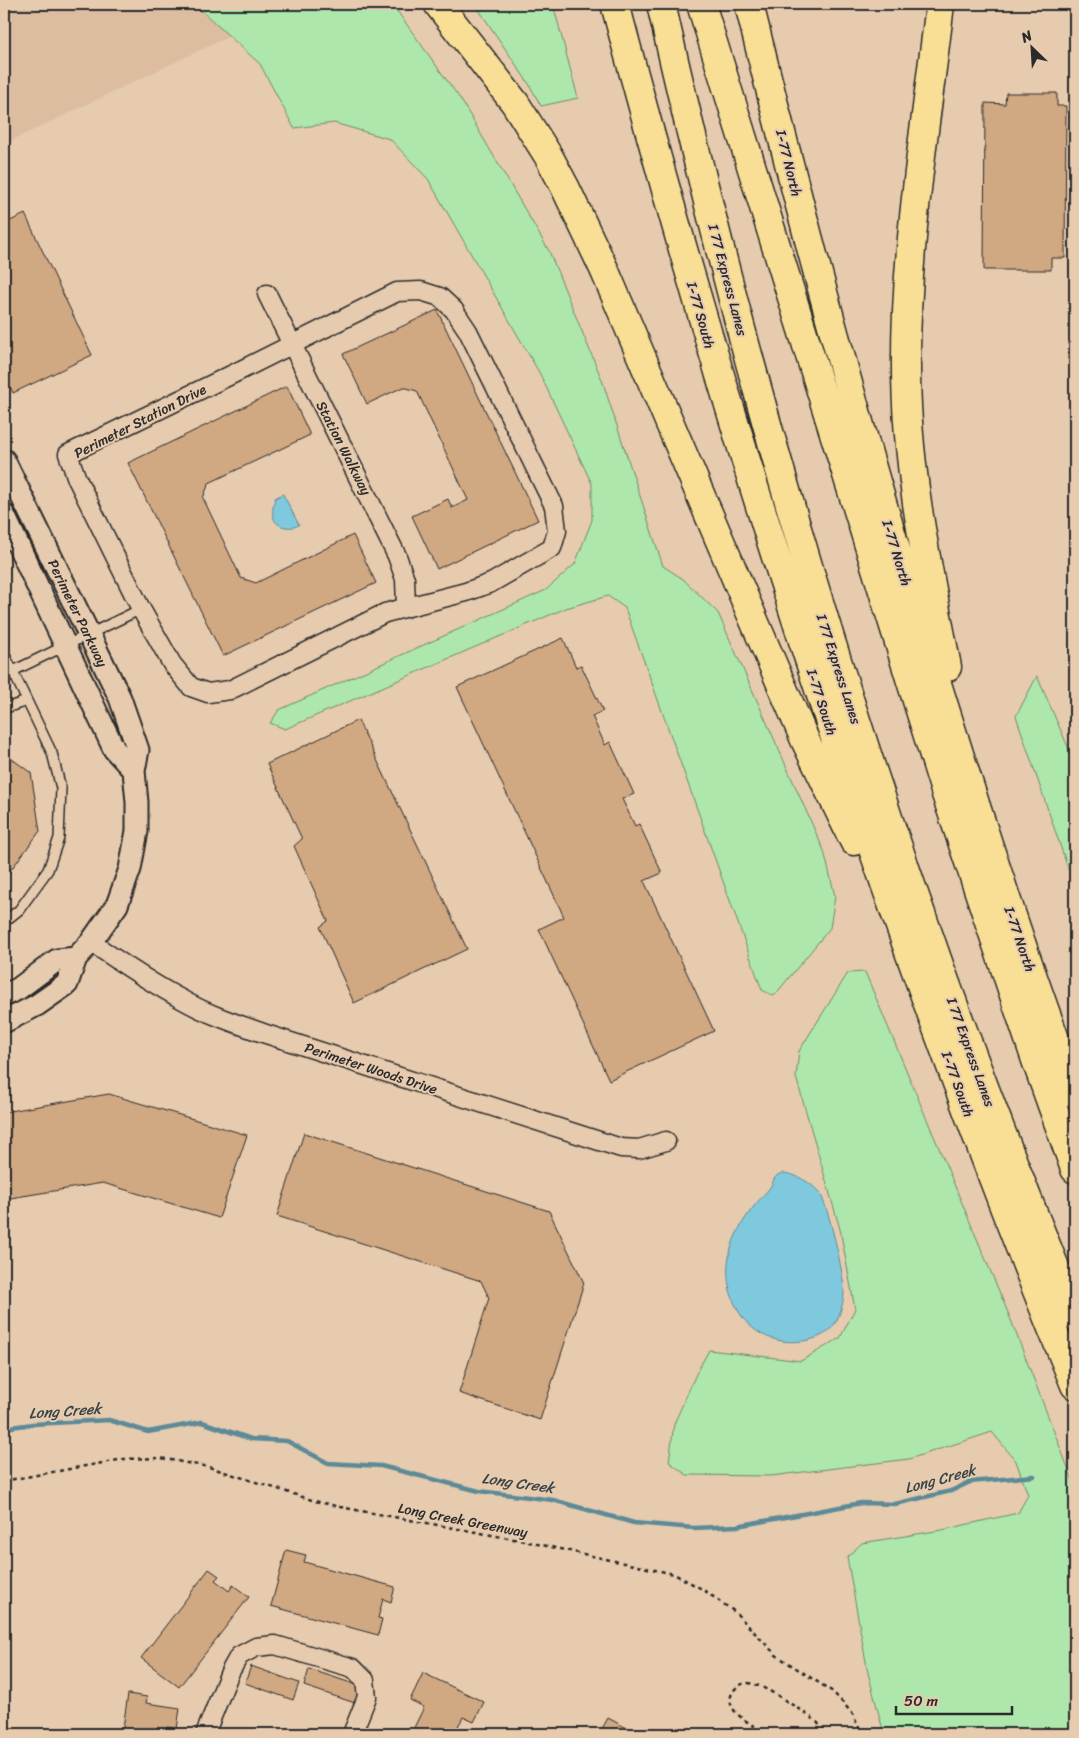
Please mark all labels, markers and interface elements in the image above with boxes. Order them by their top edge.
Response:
north arrow [1006,22,1056,72]
text: N [1016,23,1037,50]
street label: I-77 North [768,126,809,199]
street label: I 77 Express Lanes [700,220,755,339]
street label: I-77 South [679,278,722,352]
street label: Perimeter Station Drive [70,377,211,466]
street label: Station Walkway [309,397,378,501]
street label: I-77 North [874,516,918,589]
street label: Perimeter Parkway [41,555,115,672]
street label: I 77 Express Lanes [809,610,868,728]
street label: I-77 South [799,665,844,739]
street label: I-77 North [996,902,1042,975]
street label: I 77 Express Lanes [939,993,1002,1111]
street label: Perimeter Woods Drive [301,1035,440,1102]
street label: I-77 South [934,1047,981,1121]
water label: Long Creek [28,1395,104,1426]
water label: Long Creek [902,1457,980,1501]
water label: Long Creek [480,1465,558,1501]
street label: Long Creek Greenway [396,1496,531,1545]
scale bar [896,1683,1013,1715]
text: 50 m [904,1688,939,1714]

